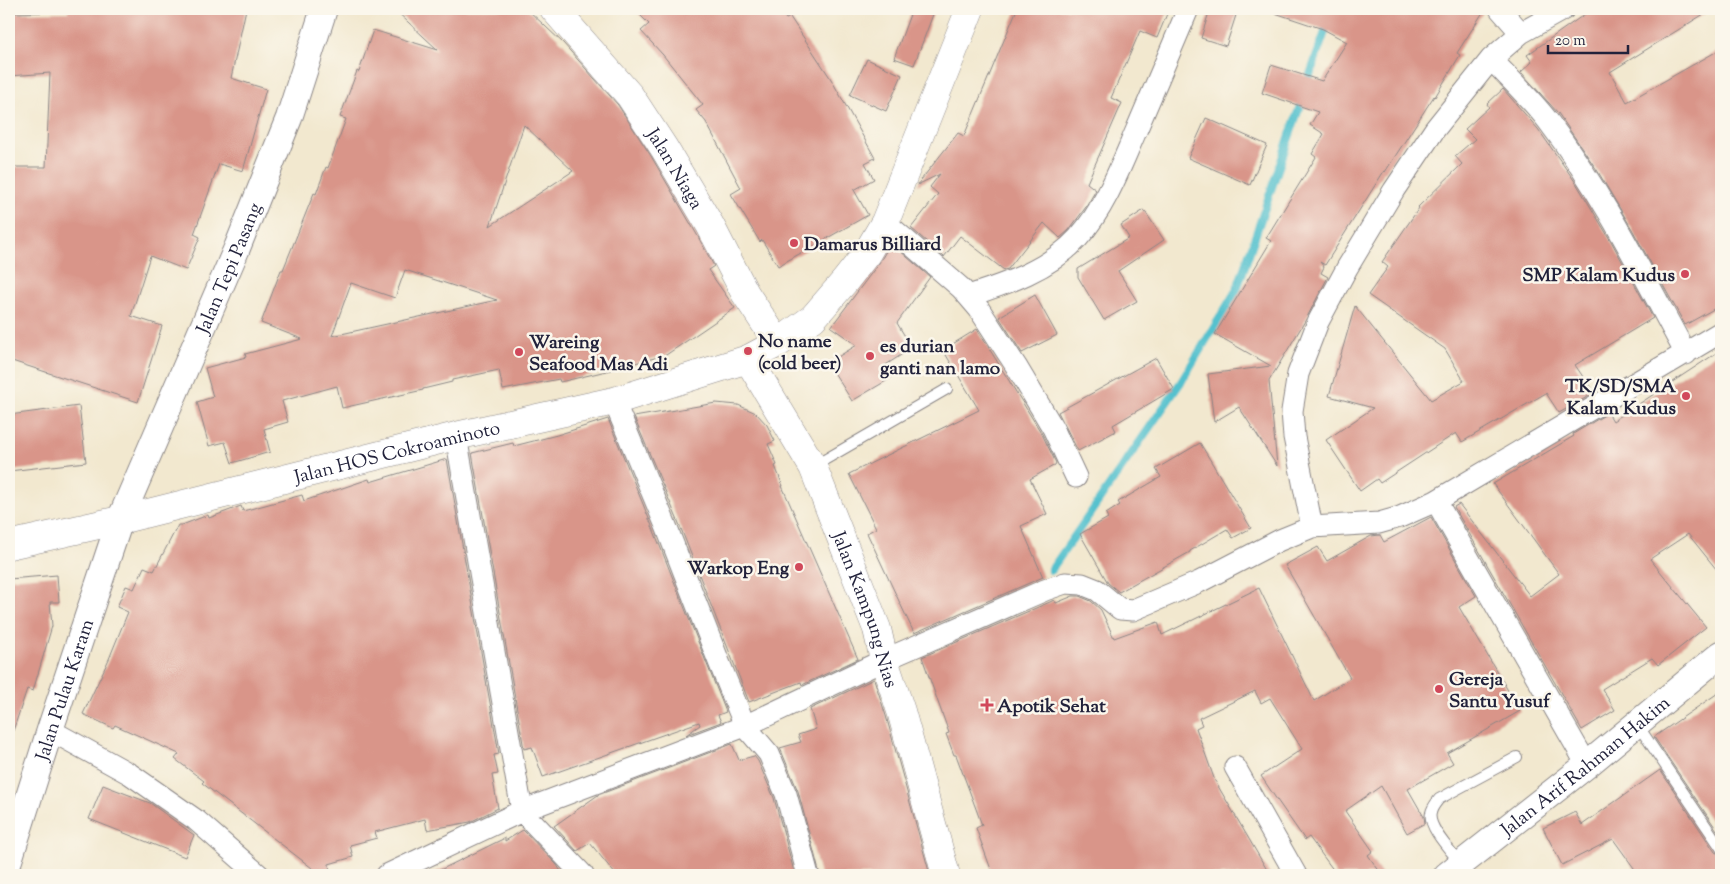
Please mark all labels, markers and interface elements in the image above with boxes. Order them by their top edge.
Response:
scale bar [1548,22,1628,54]
text: 20 m [1555,31,1586,52]
street label: Jalan Niaga [638,123,709,215]
street label: Jalan Tepi Pasang [190,199,270,339]
place label: Damarus Billiard [804,232,942,259]
marker: Damarus Billiard [788,237,800,249]
place label: SMP Kalam Kudus [1522,263,1676,290]
marker: SMP Kalam Kudus [1679,268,1691,280]
place label: No name (cold beer) [758,329,841,378]
place label: Wareing Seafood Mas Adi [529,330,669,379]
place label: es durian ganti nan lamo [880,334,1001,383]
marker: No name (cold beer) [742,345,754,357]
marker: Wareing Seafood Mas Adi [513,346,525,358]
marker: es durian ganti nan lamo [864,350,876,362]
place label: TK/SD/SMA Kalam Kudus [1565,374,1677,423]
marker: TK/SD/SMA Kalam Kudus [1680,390,1692,402]
street label: Jalan HOS Cokroaminoto [291,416,503,492]
street label: Jalan Kampung Nias [823,527,903,692]
place label: Warkop Eng [687,556,790,583]
marker: Warkop Eng [793,561,805,573]
street label: Jalan Pulau Karam [30,616,102,766]
place label: Gereja Santu Yusuf [1449,667,1551,716]
marker: Gereja Santu Yusuf [1433,683,1445,695]
street label: Jalan Arif Rahman Hakim [1495,691,1677,844]
place label: Apotik Sehat [997,694,1106,721]
marker: Apotik Sehat [981,699,993,711]

